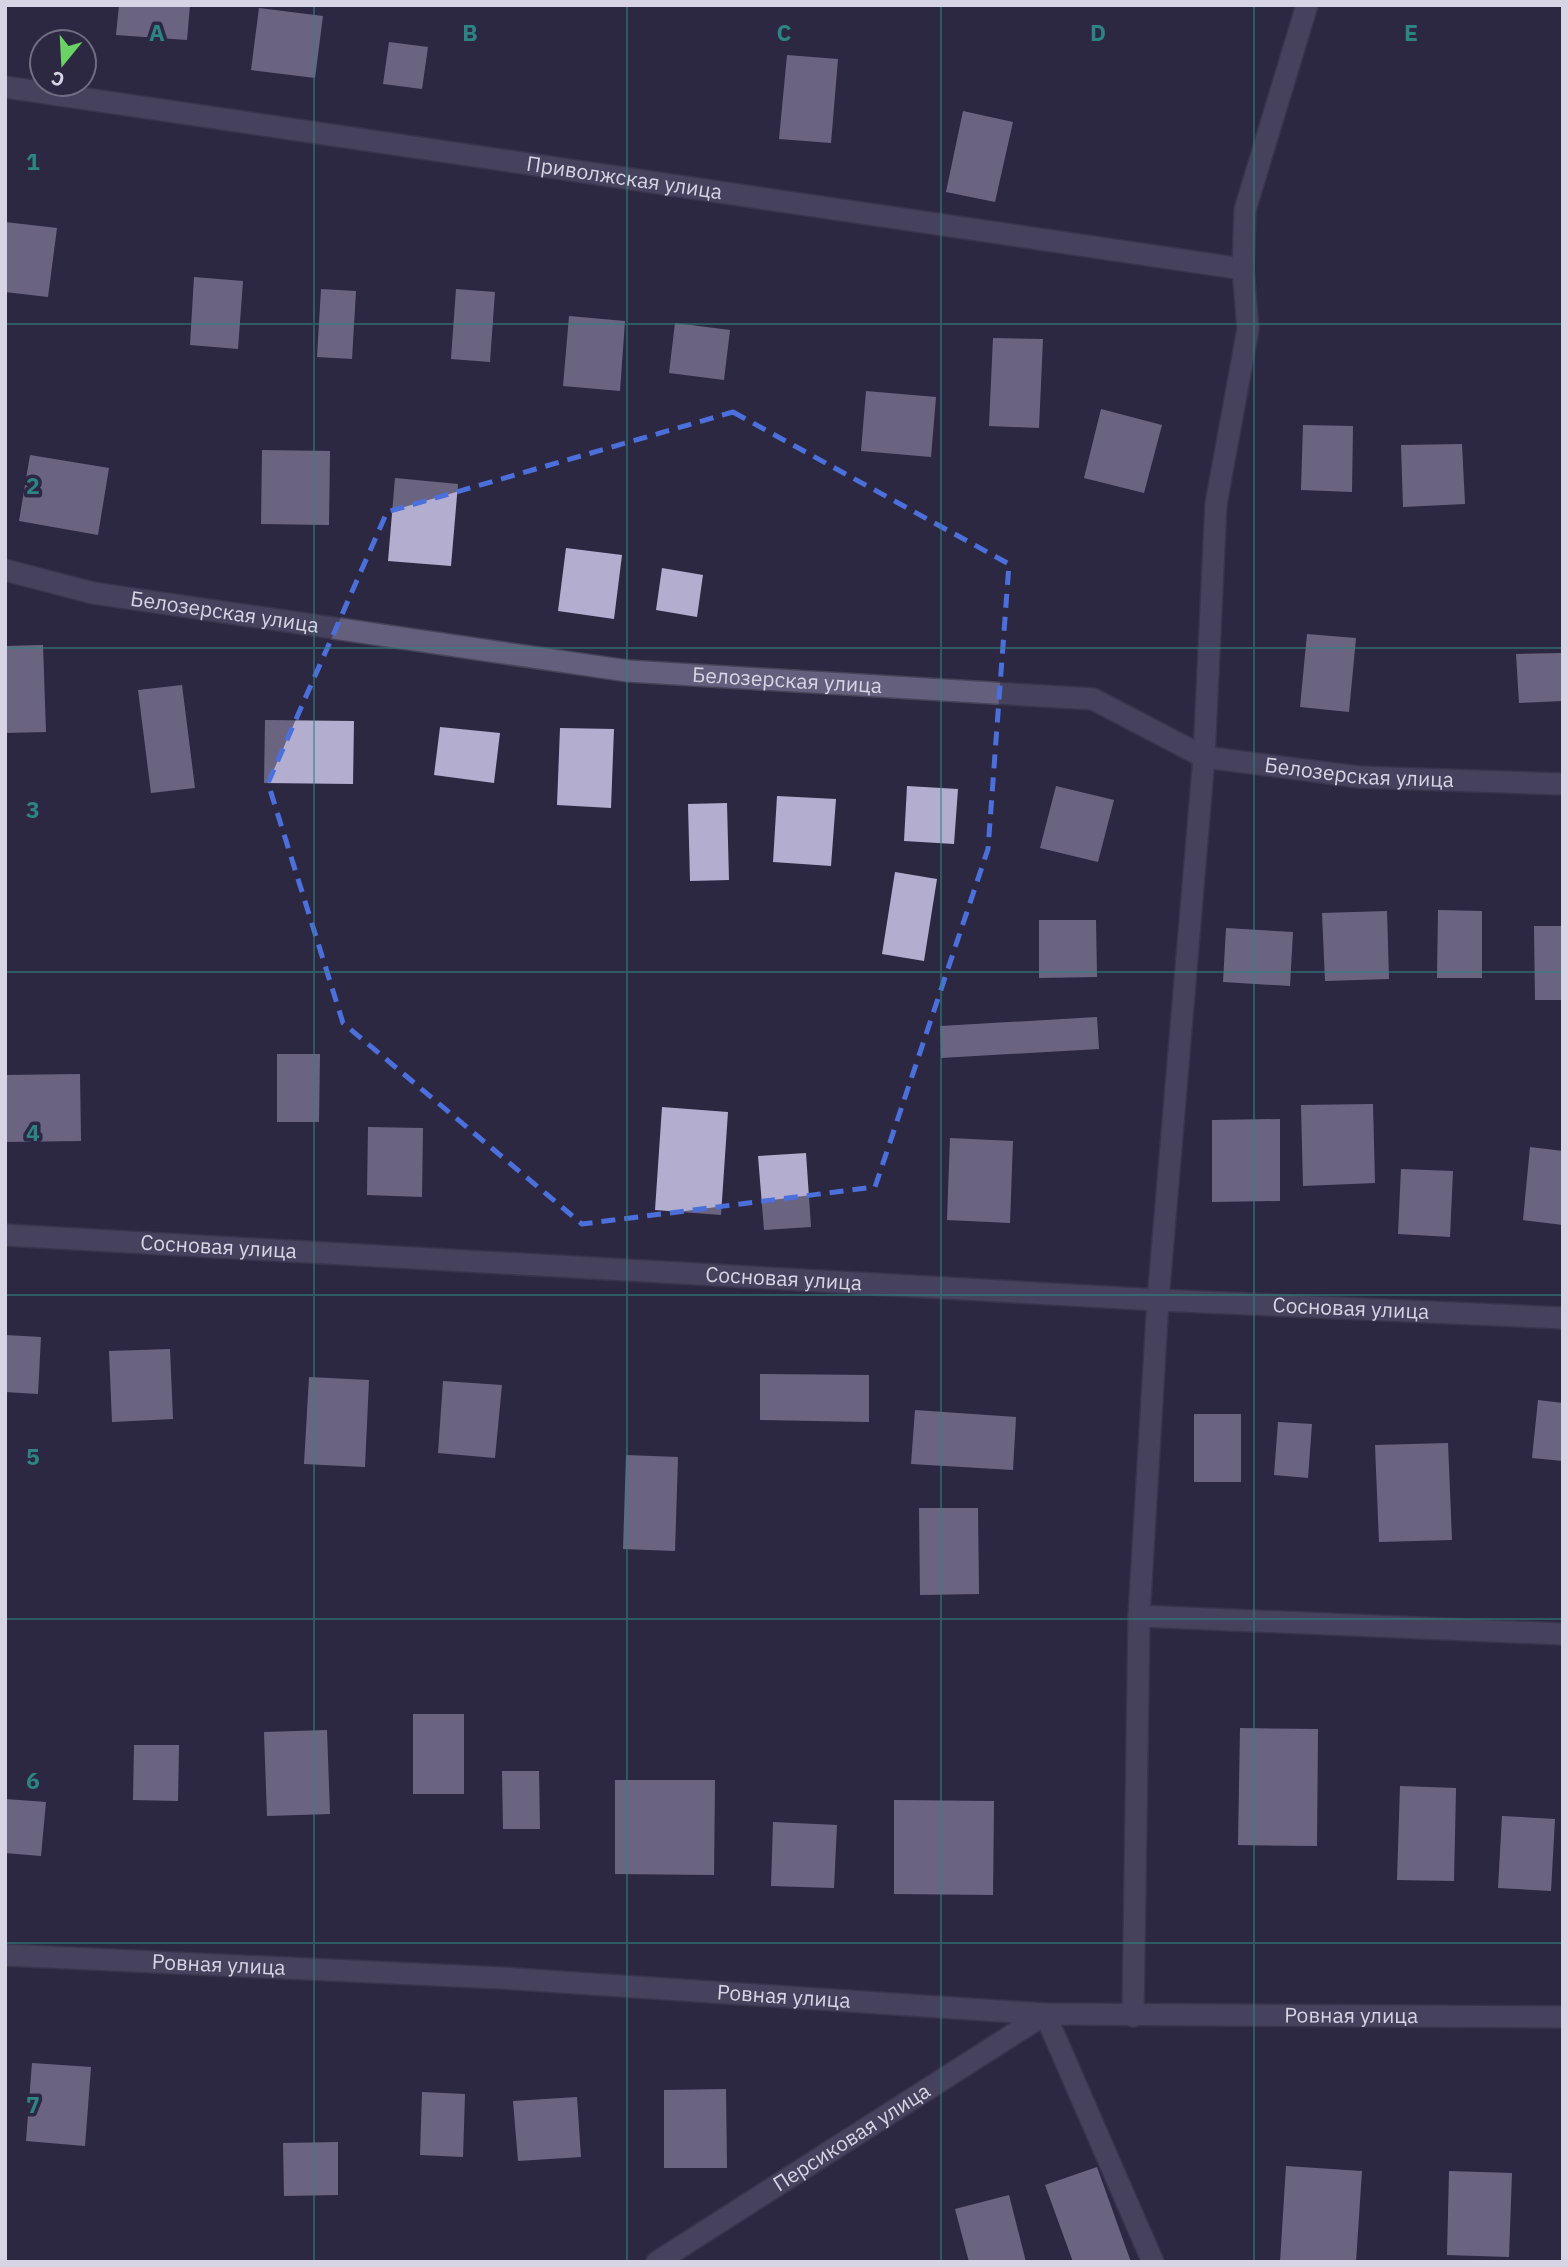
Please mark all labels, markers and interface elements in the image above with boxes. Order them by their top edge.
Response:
text: A [149,17,165,47]
text: B [462,17,478,47]
text: C [777,17,792,47]
text: D [1090,17,1106,47]
text: E [1404,17,1418,47]
north arrow [28,28,98,98]
text: С [48,66,67,92]
text: 1 [26,146,40,176]
street label: Приволжская улица [525,149,724,205]
text: 2 [26,470,40,500]
street label: Белозерская улица [129,584,321,639]
street label: Белозерская улица [691,660,883,699]
street label: Белозерская улица [1263,750,1455,793]
text: 3 [26,794,40,824]
text: 4 [26,1117,40,1147]
street label: Сосновая улица [140,1228,298,1264]
street label: Сосновая улица [705,1260,863,1296]
street label: Сосновая улица [1272,1290,1430,1325]
text: 5 [26,1441,40,1471]
text: 6 [26,1765,40,1795]
street label: Ровная улица [151,1947,286,1981]
street label: Ровная улица [716,1977,852,2014]
street label: Ровная улица [1284,2000,1418,2029]
street label: Персиковая улица [767,2076,935,2197]
text: 7 [26,2089,40,2119]

